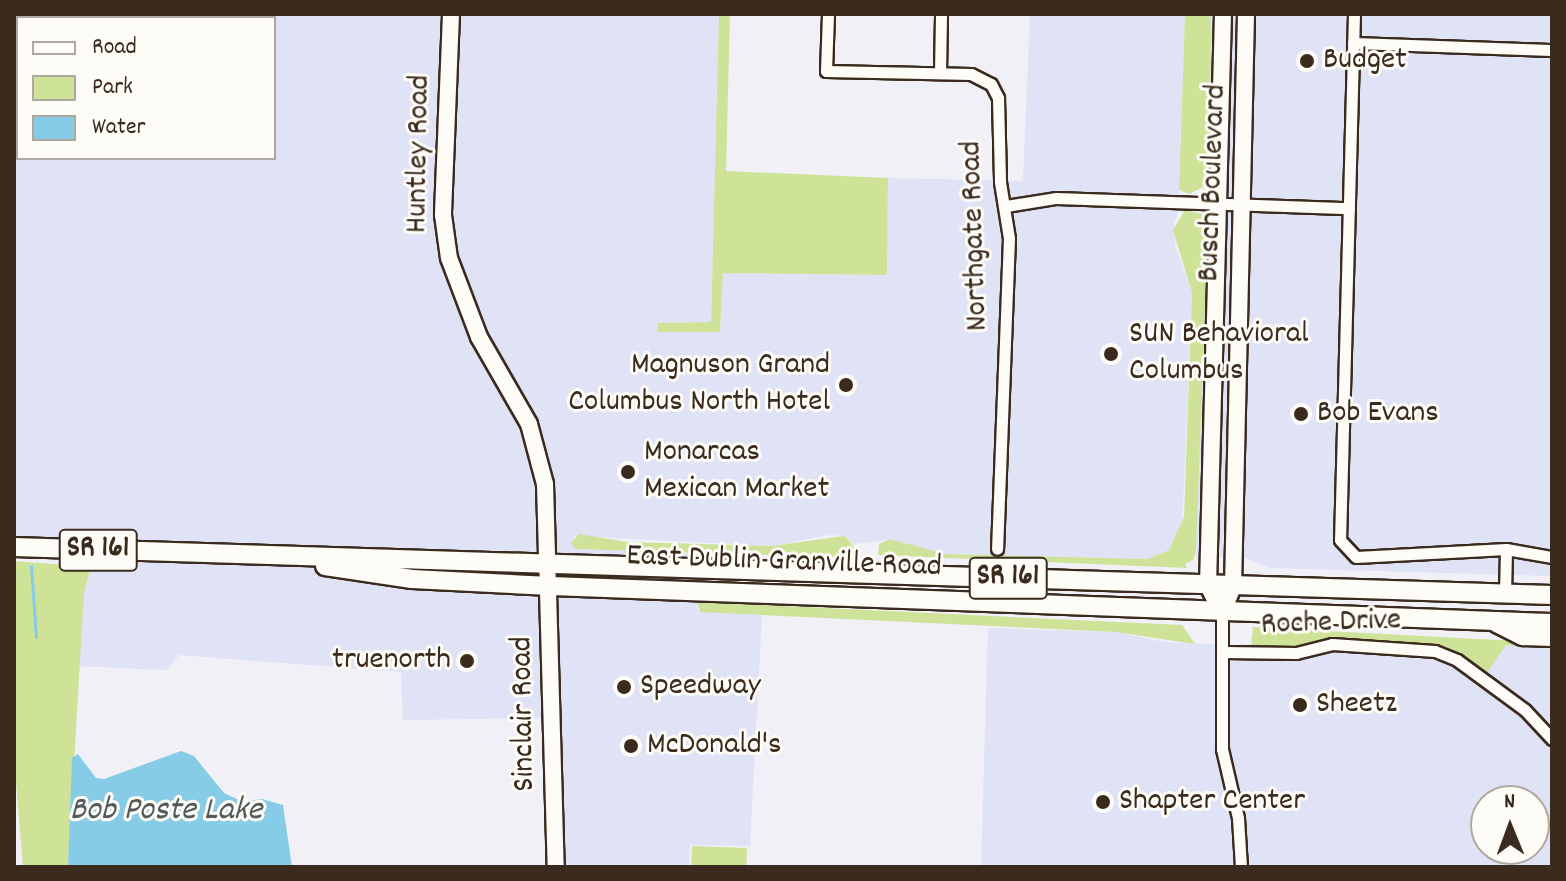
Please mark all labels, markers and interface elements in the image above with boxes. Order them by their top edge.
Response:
legend [16,16,276,160]
text: Road [92,31,137,65]
place label: Budget [1323,42,1407,80]
marker: Budget [1298,52,1316,70]
text: Park [92,71,133,105]
street label: Huntley Road [399,74,441,234]
street label: Busch Boulevard [1191,84,1237,282]
text: Water [92,111,145,145]
street label: Northgate Road [953,140,999,332]
place label: SUN Behavioral Columbus [1129,317,1309,392]
marker: SUN Behavioral Columbus [1100,343,1122,365]
place label: Magnuson Grand Columbus North Hotel [568,348,830,423]
marker: Magnuson Grand Columbus North Hotel [837,376,855,394]
place label: Bob Evans [1317,395,1439,433]
marker: Bob Evans [1292,405,1310,423]
place label: Monarcas Mexican Market [644,435,829,510]
marker: Monarcas Mexican Market [619,463,637,481]
road number: SR 161 [58,524,138,576]
street label: East Dublin Granville Road [626,538,942,588]
road number: SR 161 [968,552,1048,604]
street label: Roche Drive [1260,602,1402,646]
street label: Sinclair Road [504,636,546,792]
place label: truenorth [332,642,451,680]
marker: truenorth [458,652,476,670]
place label: Speedway [640,668,761,706]
marker: Speedway [615,678,633,696]
place label: Sheetz [1316,686,1397,724]
marker: Sheetz [1291,696,1309,714]
place label: McDonald's [647,727,782,765]
marker: McDonald's [622,737,640,755]
place label: Shapter Center [1119,783,1305,821]
north arrow [1470,785,1550,865]
text: N [1504,787,1515,818]
water label: Bob Poste Lake [70,792,262,832]
marker: Shapter Center [1094,793,1112,811]

